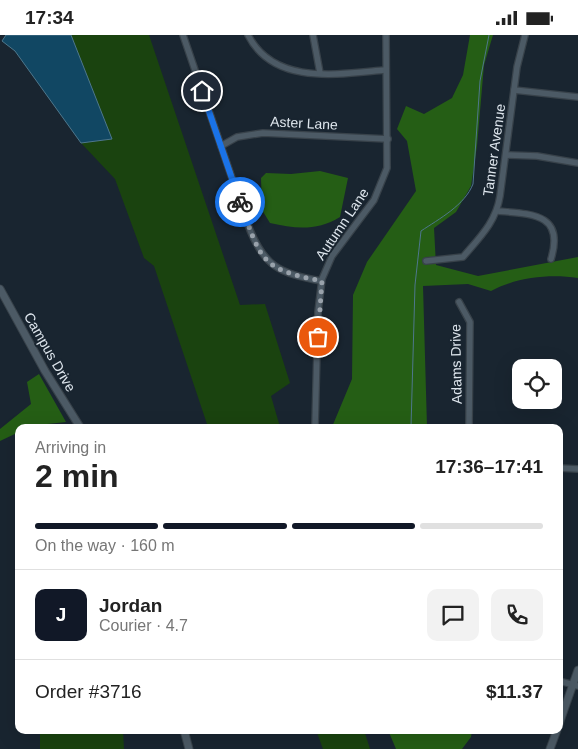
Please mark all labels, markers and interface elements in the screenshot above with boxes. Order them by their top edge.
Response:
text: 17:34 [25,7,74,28]
pin [181,70,223,112]
icon: home [188,77,216,105]
street label: Tanner Avenue [480,103,508,197]
street label: Aster Lane [270,113,338,133]
courier [215,177,265,227]
street label: Autumn Lane [312,185,372,263]
icon: bike [226,188,254,216]
street label: Campus Drive [21,310,79,395]
pin [297,316,339,358]
icon: bag [304,323,332,351]
street label: Adams Drive [447,324,465,404]
map controls [512,359,562,409]
button: locate [512,359,562,409]
text: Arriving in [35,439,106,456]
text: 17:36–17:41 [435,456,543,477]
text: 2 min [35,458,119,494]
text: On the way · 160 m [35,537,175,554]
button: chat [427,589,479,641]
button: phone [491,589,543,641]
text: Jordan [99,595,162,616]
text: J [56,604,66,625]
text: Courier · 4.7 [99,617,188,634]
text: Order #3716 [35,681,142,702]
text: $11.37 [486,681,543,702]

